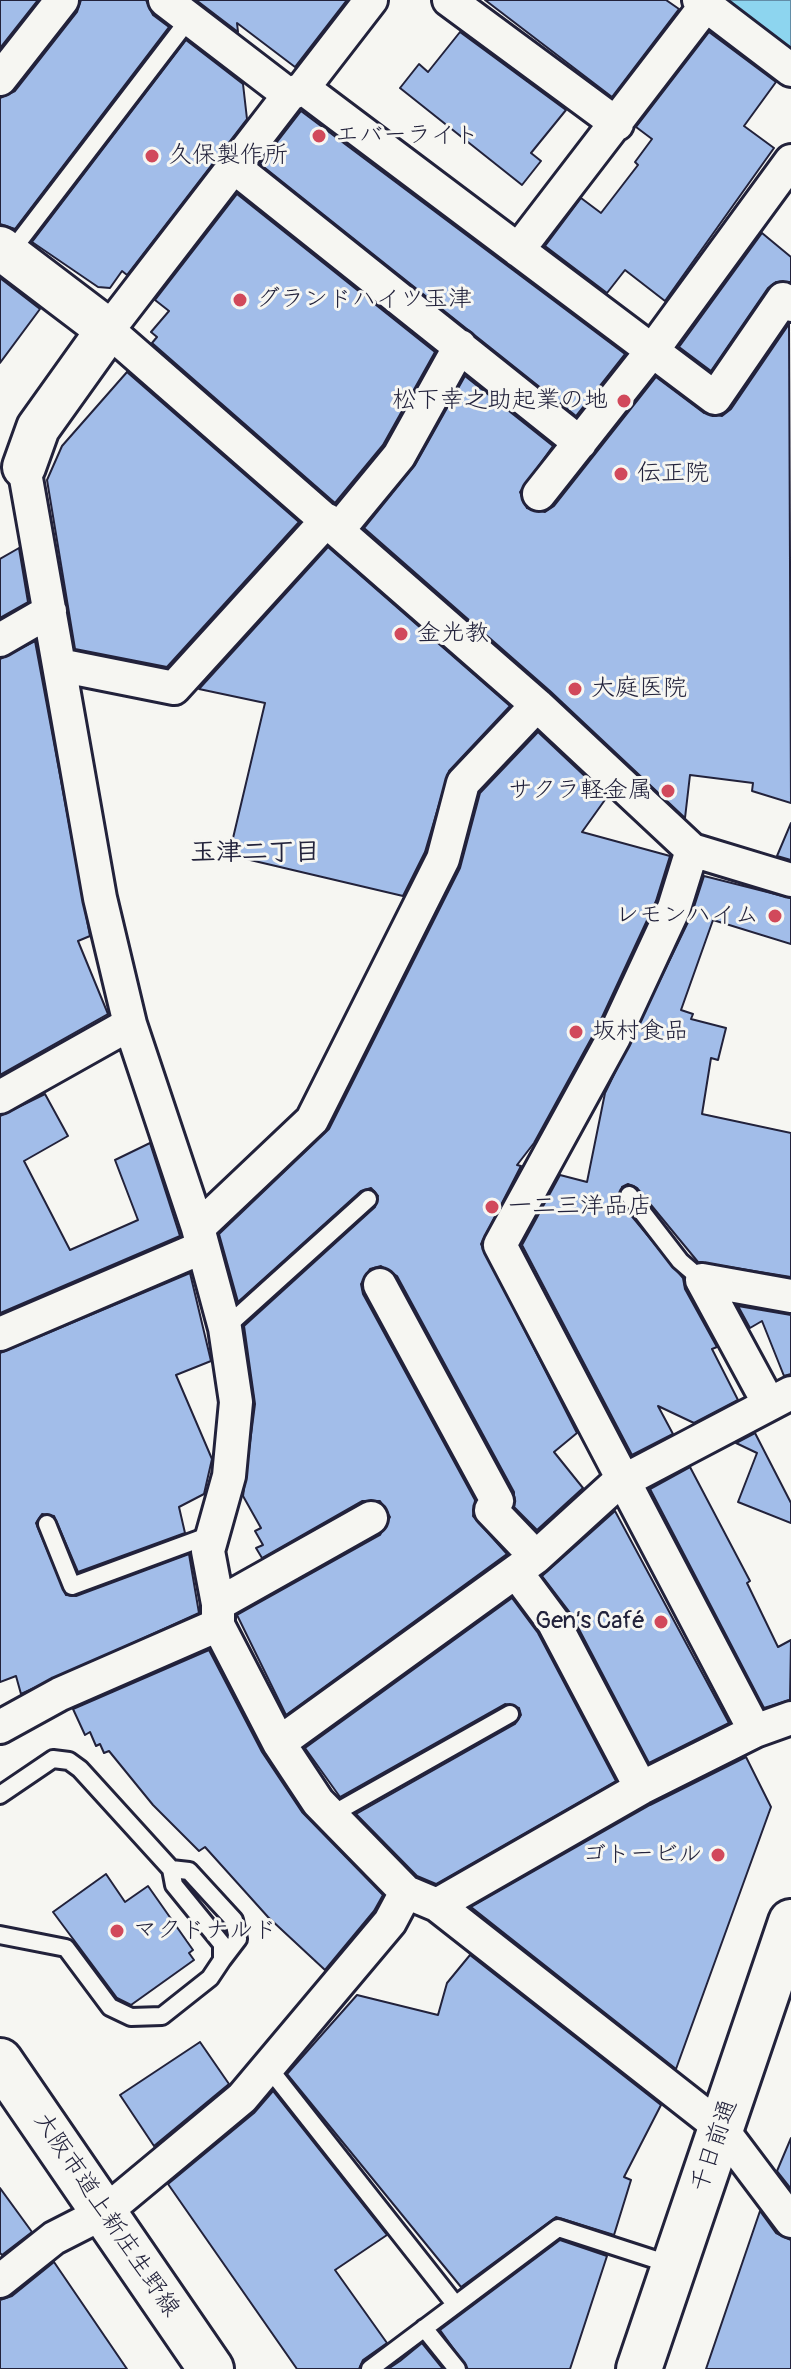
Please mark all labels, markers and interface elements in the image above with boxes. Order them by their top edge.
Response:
place label: エバーライト [335,122,479,150]
marker: エバーライト [310,127,328,145]
place label: 久保製作所 [168,142,288,170]
marker: 久保製作所 [143,147,161,165]
place label: グランドハイツ玉津 [256,286,472,314]
marker: グランドハイツ玉津 [231,291,249,309]
place label: 松下幸之助起業の地 [392,387,608,415]
marker: 松下幸之助起業の地 [615,392,633,410]
place label: 伝正院 [637,460,709,488]
marker: 伝正院 [612,465,630,483]
place label: 金光教 [417,620,489,648]
marker: 金光教 [392,625,410,643]
place label: 大庭医院 [591,675,687,703]
marker: 大庭医院 [566,680,584,698]
place label: サクラ軽金属 [508,777,652,805]
marker: サクラ軽金属 [659,782,677,800]
district label: 玉津二丁目 [190,837,320,869]
place label: レモンハイム [615,902,759,930]
marker: レモンハイム [766,907,784,925]
place label: 坂村食品 [592,1018,688,1046]
marker: 坂村食品 [567,1023,585,1041]
place label: 一二三洋品店 [508,1193,652,1221]
marker: 一二三洋品店 [483,1198,501,1216]
place label: Gen’s Café [535,1608,645,1636]
marker: Gen’s Café [652,1613,670,1631]
place label: ゴトービル [582,1841,702,1869]
marker: ゴトービル [709,1846,727,1864]
place label: マクドナルド [133,1917,277,1945]
marker: マクドナルド [108,1922,126,1940]
street label: 千日前通 [686,2096,744,2196]
street label: 大阪市道上新庄生野線 [27,2107,185,2323]

